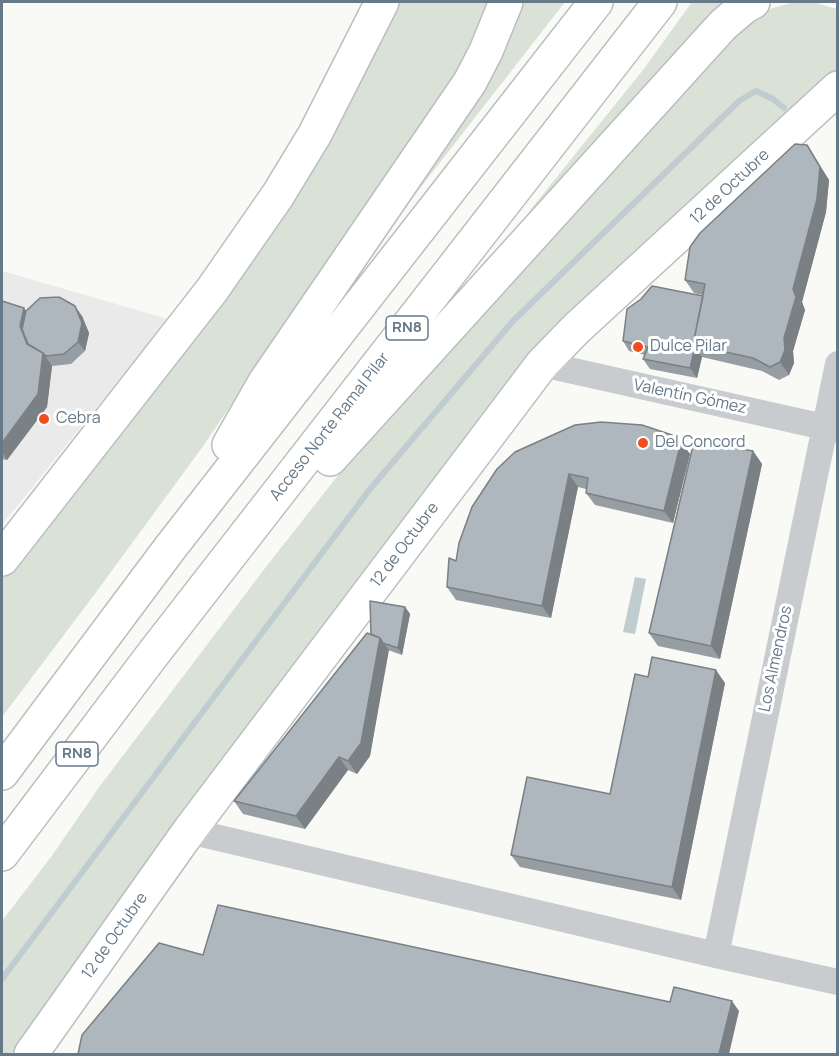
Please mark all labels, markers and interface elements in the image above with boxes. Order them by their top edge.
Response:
street label: 12 de Octubre [686,145,774,229]
road number: RN8 [386,316,428,340]
place label: Dulce Pilar [650,337,727,357]
marker: Dulce Pilar [631,340,645,354]
street label: Acceso Norte Ramal Pilar [266,349,394,505]
street label: Valentín Gómez [632,376,748,418]
place label: Cebra [56,409,101,429]
marker: Cebra [37,412,51,426]
place label: Del Concord [655,433,746,453]
marker: Del Concord [636,436,650,450]
street label: 12 de Octubre [367,499,443,591]
street label: Los Almendros [755,604,797,714]
road number: RN8 [56,742,98,766]
street label: 12 de Octubre [78,889,152,983]

